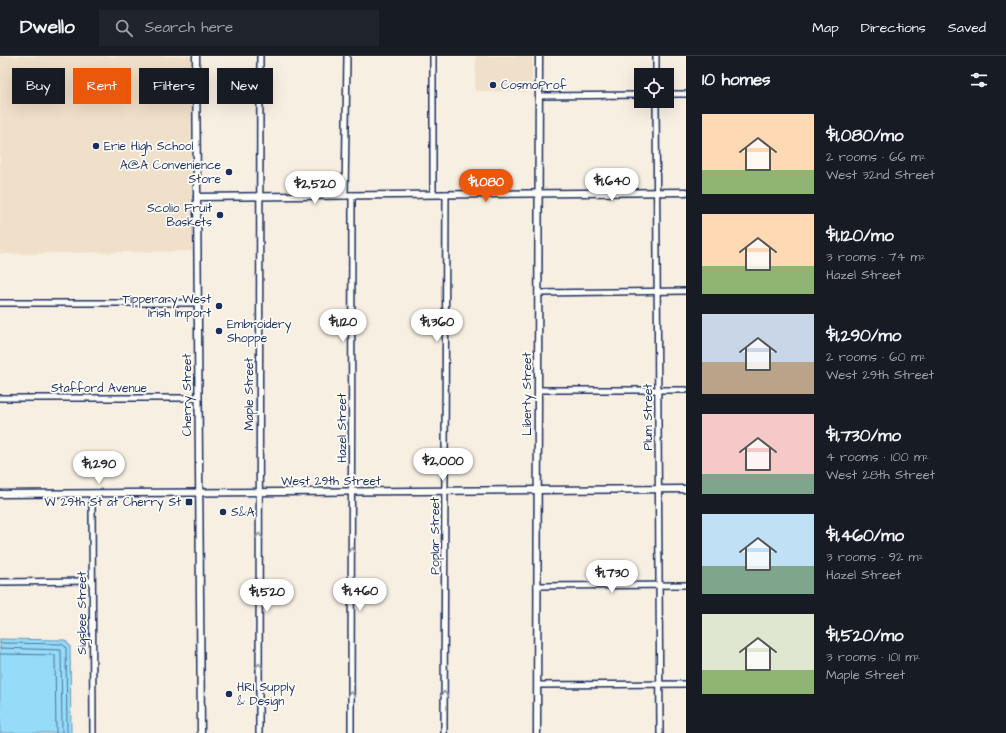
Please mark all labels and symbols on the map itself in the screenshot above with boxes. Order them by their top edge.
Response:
place label: CosmoProf [501,77,567,94]
marker: CosmoProf [488,80,498,90]
place label: Erie High School [104,138,194,156]
marker: Erie High School [91,141,101,151]
place label: A@A Convenience Store [120,157,221,188]
marker: A@A Convenience Store [224,167,234,177]
pin: $1,640 [579,168,645,202]
pin: $1,080 [453,169,519,203]
pin: $2,520 [282,171,348,205]
place label: Scolio Fruit Baskets [147,200,212,231]
marker: Scolio Fruit Baskets [215,210,225,220]
place label: Tipperary West Irish Import [122,291,211,322]
marker: Tipperary West Irish Import [214,301,224,311]
pin: $1,120 [310,309,376,343]
pin: $1,360 [404,309,470,343]
place label: Embroidery Shoppe [227,316,292,347]
marker: Embroidery Shoppe [214,326,224,336]
street label: Liberty Street [519,352,537,436]
street label: Cherry Street [179,354,197,436]
street label: Maple Street [241,357,258,430]
street label: Stafford Avenue [51,380,148,397]
street label: Plum Street [640,383,657,450]
street label: Hazel Street [334,393,351,463]
pin: $2,000 [410,448,476,482]
pin: $1,290 [66,451,132,485]
street label: West 29th Street [281,473,381,490]
place label: W 29th St at Cherry St [44,494,181,512]
marker: W 29th St at Cherry St [184,497,194,507]
street label: Poplar Street [427,497,444,575]
place label: S&A [231,504,255,521]
marker: S&A [218,507,228,517]
one-way arrow [255,533,263,539]
one-way arrow [348,547,356,553]
pin: $1,730 [579,560,645,594]
street label: Sigsbee Street [74,571,92,655]
pin: $1,460 [327,578,393,612]
pin: $1,520 [234,579,300,613]
one-way arrow [255,663,263,669]
place label: HRI Supply & Design [237,679,295,711]
marker: HRI Supply & Design [224,689,234,699]
one-way arrow [347,691,355,697]
one-way arrow [440,691,448,697]

